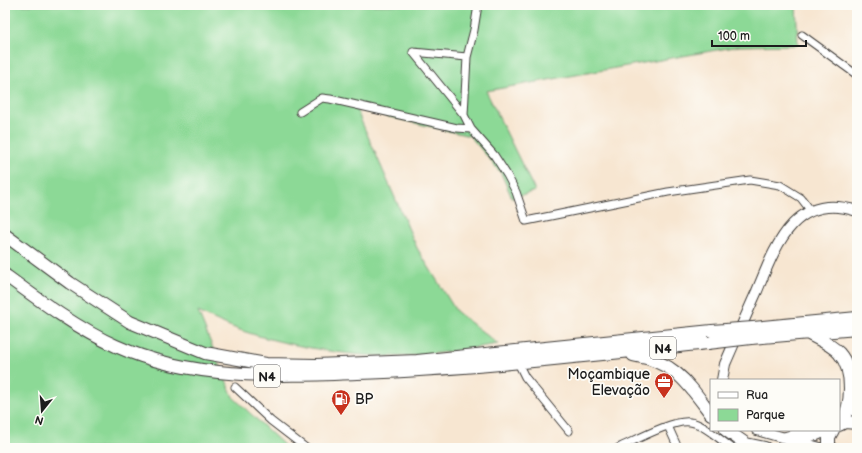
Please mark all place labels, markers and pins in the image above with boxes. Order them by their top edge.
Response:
place label: Moçambique Elevação [567,366,650,399]
office icon: Moçambique Elevação [653,371,675,399]
fuel station icon: BP [330,388,352,416]
place label: BP [355,391,374,408]

